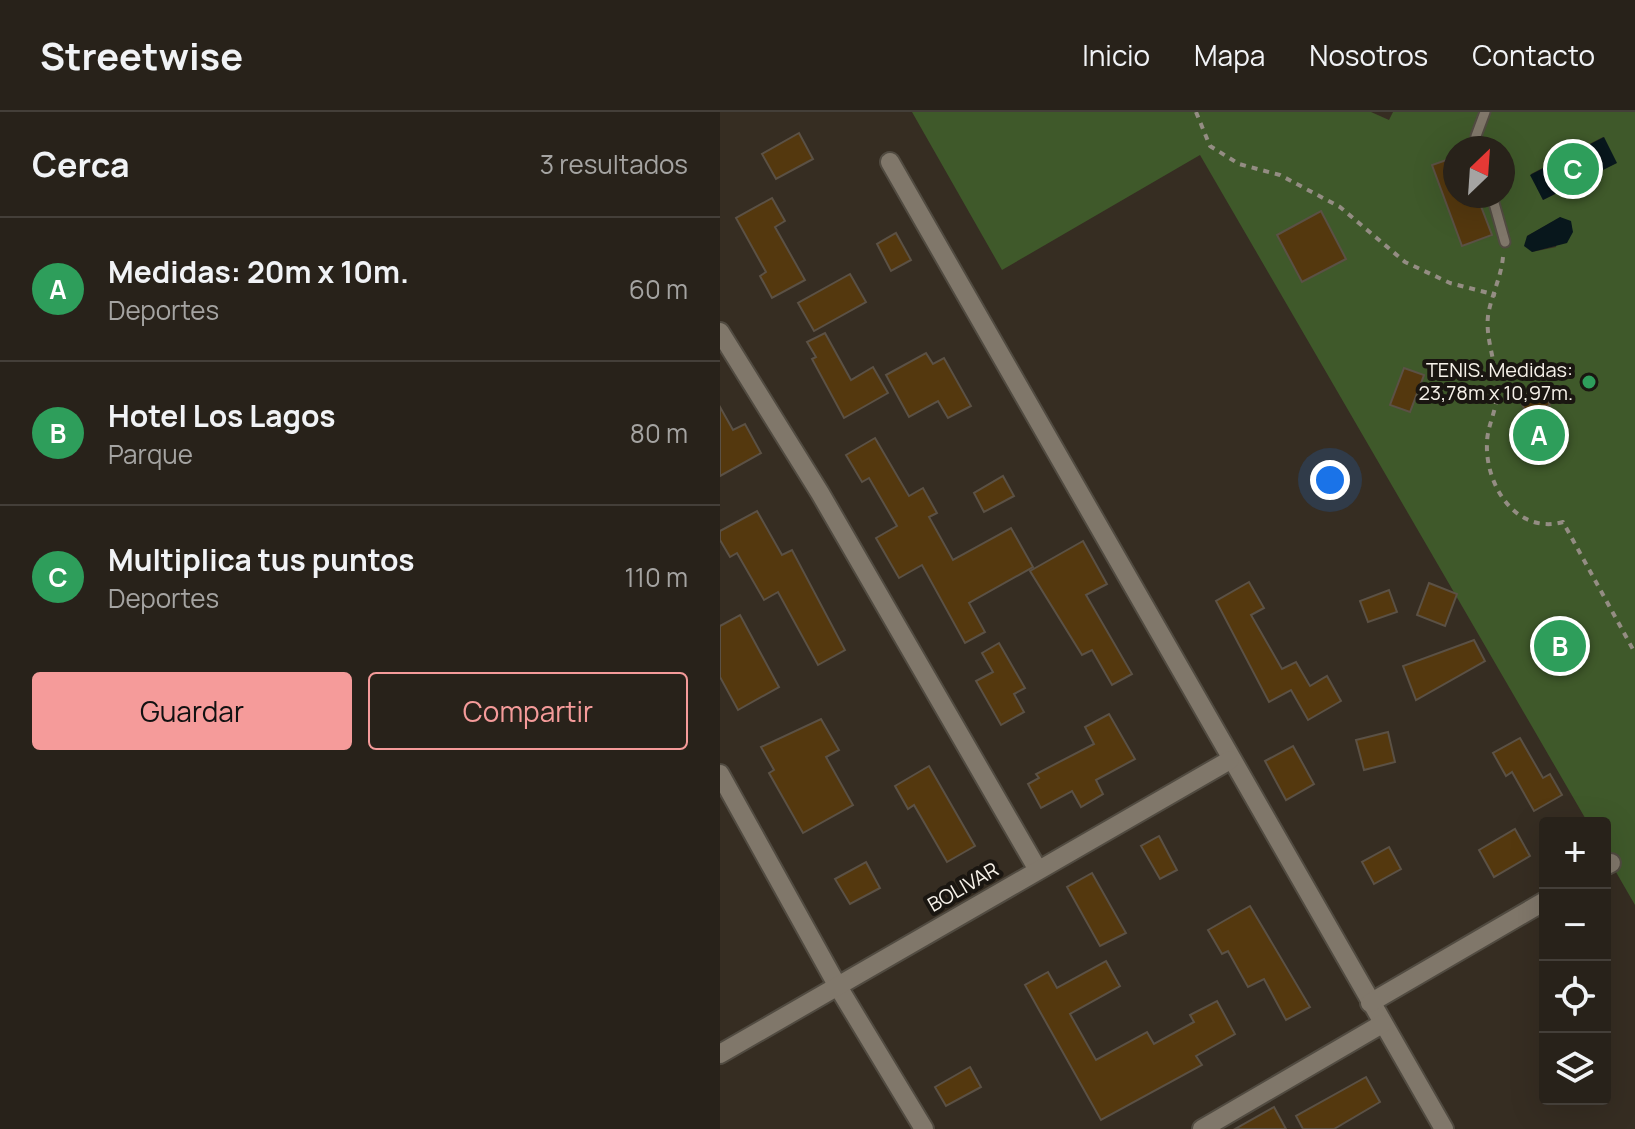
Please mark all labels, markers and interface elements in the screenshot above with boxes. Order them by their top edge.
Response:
text: Streetwise [40,29,243,81]
text: Inicio [1082,36,1150,74]
text: Mapa [1194,36,1265,74]
text: Nosotros [1309,36,1428,74]
text: Contacto [1472,36,1595,74]
north arrow [1443,136,1515,208]
pin: C [1547,139,1599,199]
text: Cerca [32,141,130,187]
text: 3 resultados [540,146,688,182]
text: Medidas: 20m x 10m. [108,251,409,292]
text: A [49,271,67,307]
text: 60 m [629,271,688,307]
text: Deportes [108,292,219,328]
place label: TENIS. Medidas: 23,78m x 10,97m. [1419,356,1573,406]
marker: TENIS. Medidas: 23,78m x 10,97m. [1580,373,1598,391]
text: Hotel Los Lagos [108,395,335,436]
pin: A [1513,405,1565,465]
text: B [50,415,66,451]
text: 80 m [630,415,688,451]
text: Parque [108,436,193,472]
your location [1310,460,1350,500]
text: Multiplica tus puntos [108,539,414,580]
text: C [48,559,68,595]
text: 110 m [625,559,688,595]
text: Deportes [108,580,219,616]
pin: B [1534,616,1586,676]
button: Guardar [32,672,352,750]
button: Compartir [368,672,688,750]
map controls [1539,817,1611,1105]
button: + [1539,817,1611,889]
street label: BOLIVAR [922,855,1003,918]
button: − [1539,889,1611,961]
button: locate [1539,961,1611,1033]
button: layers [1539,1033,1611,1105]

